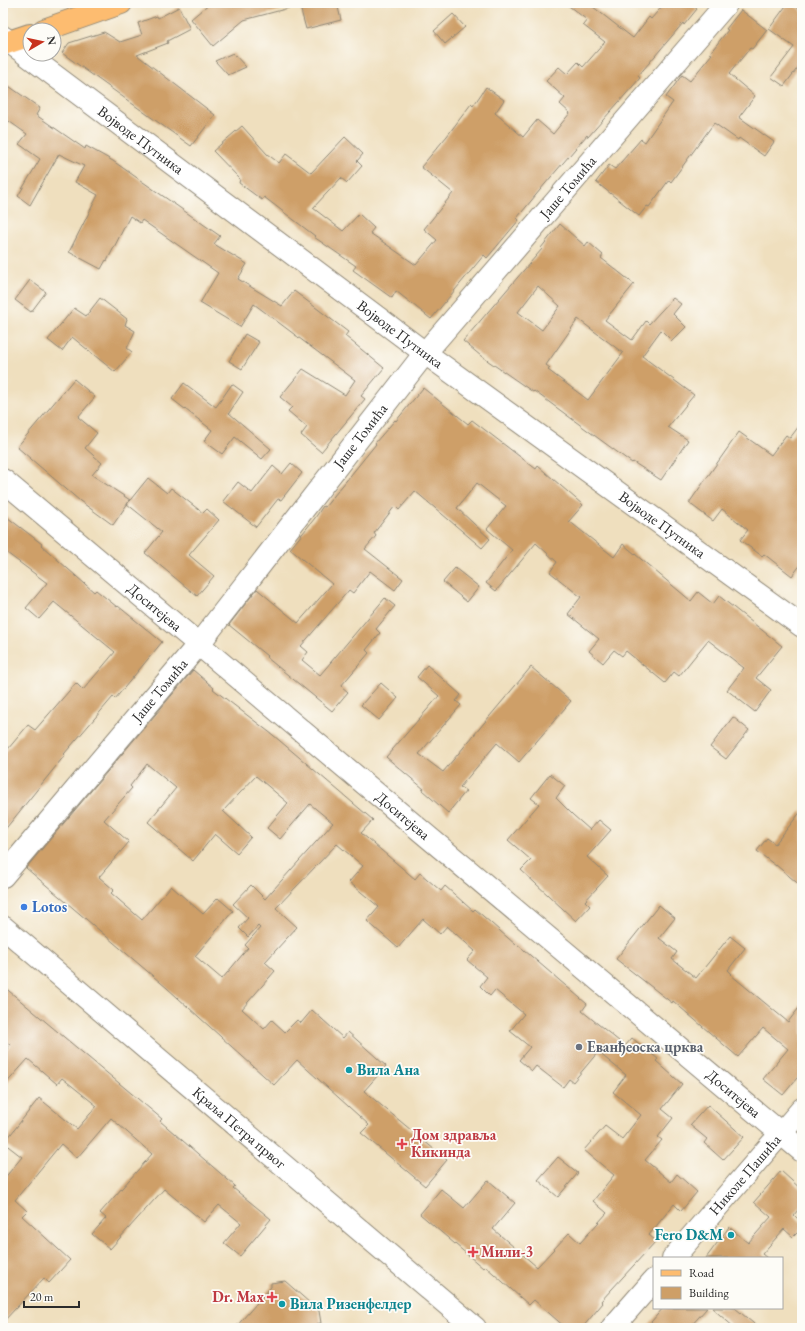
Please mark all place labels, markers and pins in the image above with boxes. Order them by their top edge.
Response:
place label: Lotos [32,897,67,916]
marker: Lotos [19,902,29,912]
place label: Еванђеоска црква [587,1037,704,1056]
marker: Еванђеоска црква [574,1042,584,1052]
place label: Вила Ана [357,1060,420,1079]
marker: Вила Ана [344,1065,354,1075]
place label: Дом здравља Кикинда [411,1125,497,1161]
marker: Дом здравља Кикинда [396,1138,408,1150]
place label: Fero D&M [655,1225,723,1244]
marker: Fero D&M [726,1230,736,1240]
place label: Мили-3 [481,1242,533,1261]
marker: Мили-3 [468,1247,478,1257]
place label: Dr. Max [212,1287,264,1306]
marker: Dr. Max [267,1292,277,1302]
place label: Вила Ризенфелдер [290,1294,411,1313]
marker: Вила Ризенфелдер [277,1299,287,1309]

